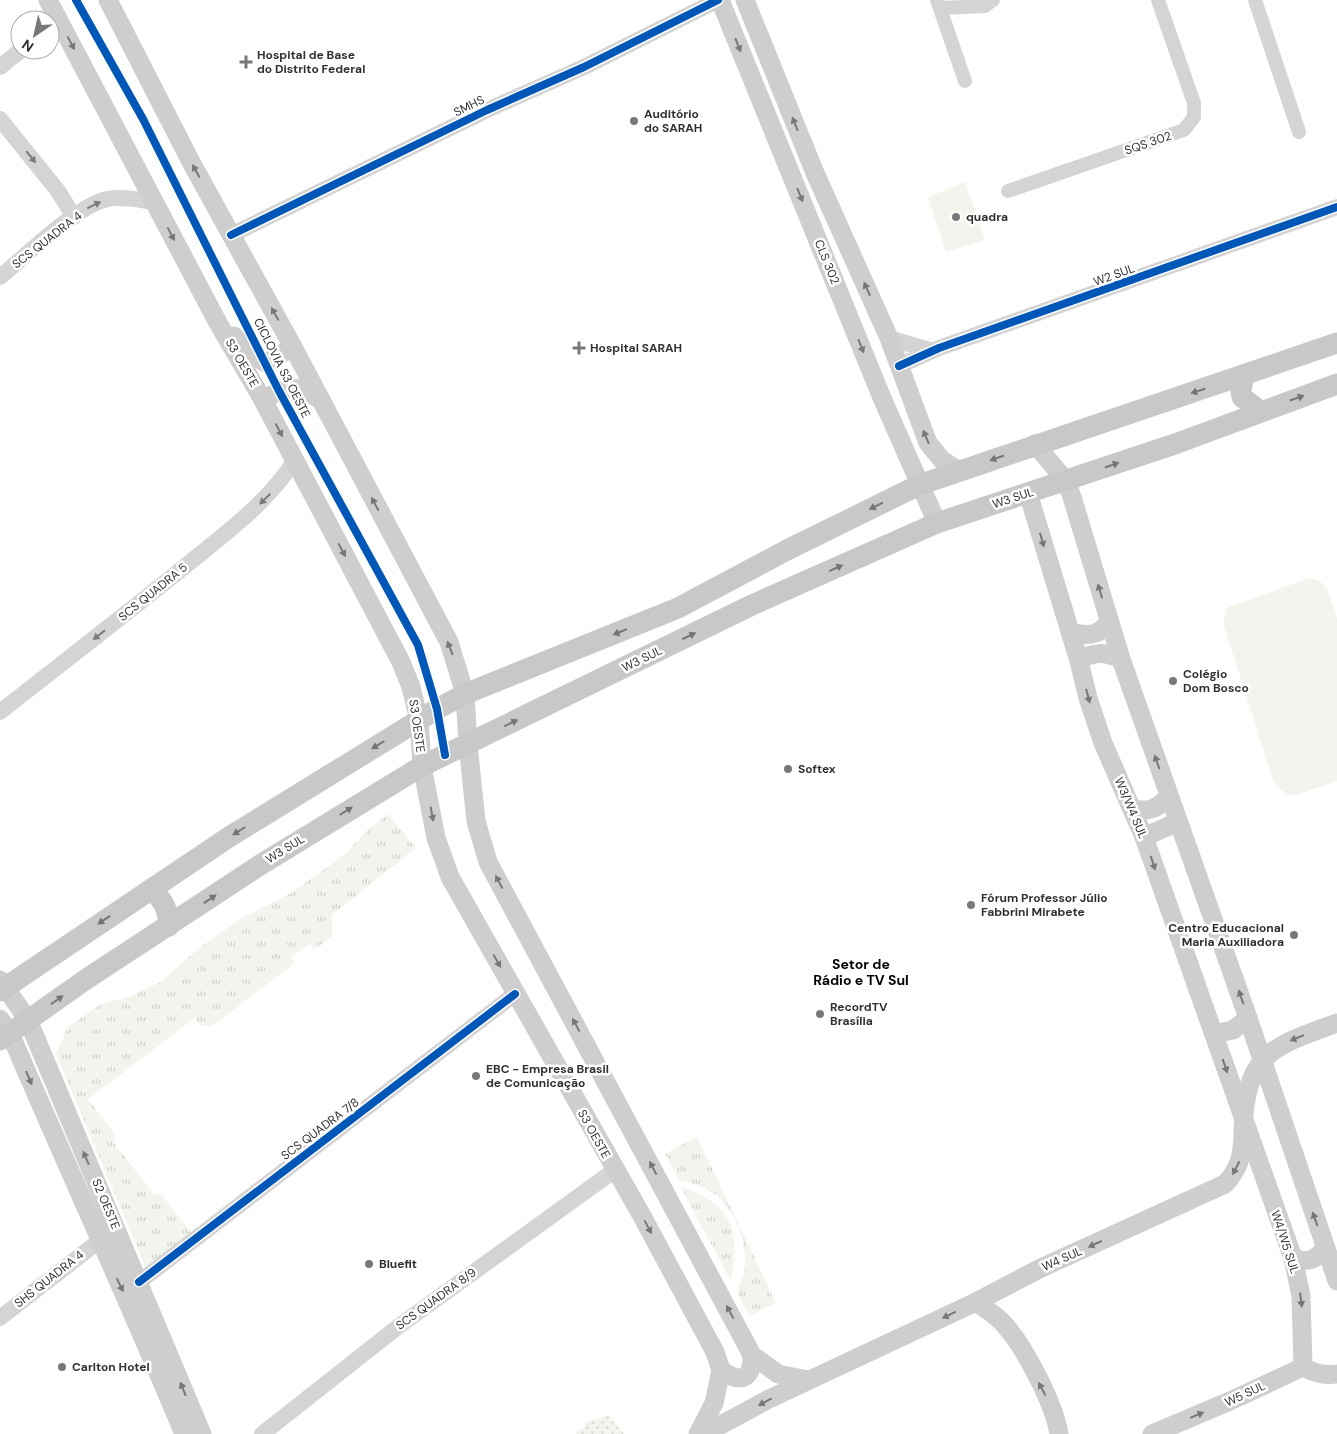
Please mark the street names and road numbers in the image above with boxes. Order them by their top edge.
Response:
street label: SMHS [451,92,487,120]
street label: SQS 302 [1122,128,1174,158]
street label: SCS QUADRA 4 [9,208,85,272]
street label: CLS 302 [811,237,843,287]
street label: W2 SUL [1091,260,1137,290]
street label: CICLOVIA S3 OESTE [250,315,314,421]
street label: S3 OESTE [222,336,262,390]
street label: W3 SUL [990,484,1036,512]
street label: SCS QUADRA 5 [115,559,191,625]
street label: W3 SUL [619,642,665,676]
street label: S3 OESTE [405,698,429,754]
street label: W3/W4 SUL [1111,775,1151,841]
street label: W3 SUL [263,831,307,867]
street label: SCS QUADRA 7/8 [278,1094,362,1164]
street label: S3 OESTE [574,1107,614,1161]
street label: S2 OESTE [88,1176,124,1232]
street label: W4/W5 SUL [1267,1208,1303,1276]
street label: W4 SUL [1039,1243,1085,1275]
street label: SHS QUADRA 4 [11,1247,87,1311]
street label: SCS QUADRA 8/9 [393,1264,479,1334]
street label: W5 SUL [1222,1378,1268,1410]

